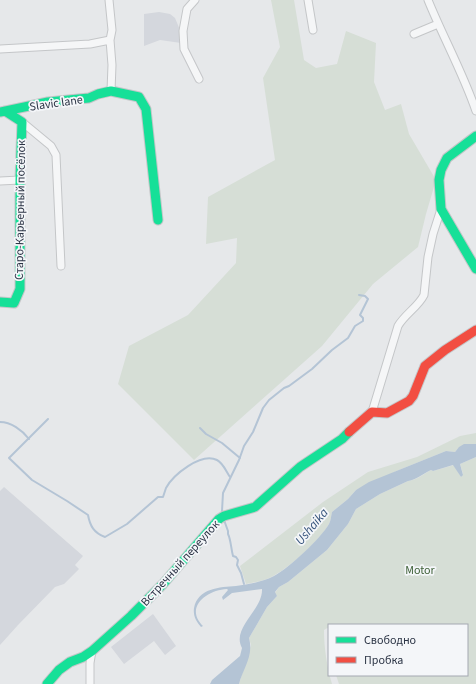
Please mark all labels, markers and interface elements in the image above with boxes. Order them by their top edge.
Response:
street label: Slavic lane [28,91,84,116]
street label: Старо-Карьерный посёлок [11,140,30,280]
water label: Ushaika [291,504,333,549]
street label: Встречный переулок [137,517,224,610]
park label: Motor [405,562,436,579]
legend [328,624,468,676]
text: Свободно [364,632,416,649]
text: Пробка [364,652,403,669]

